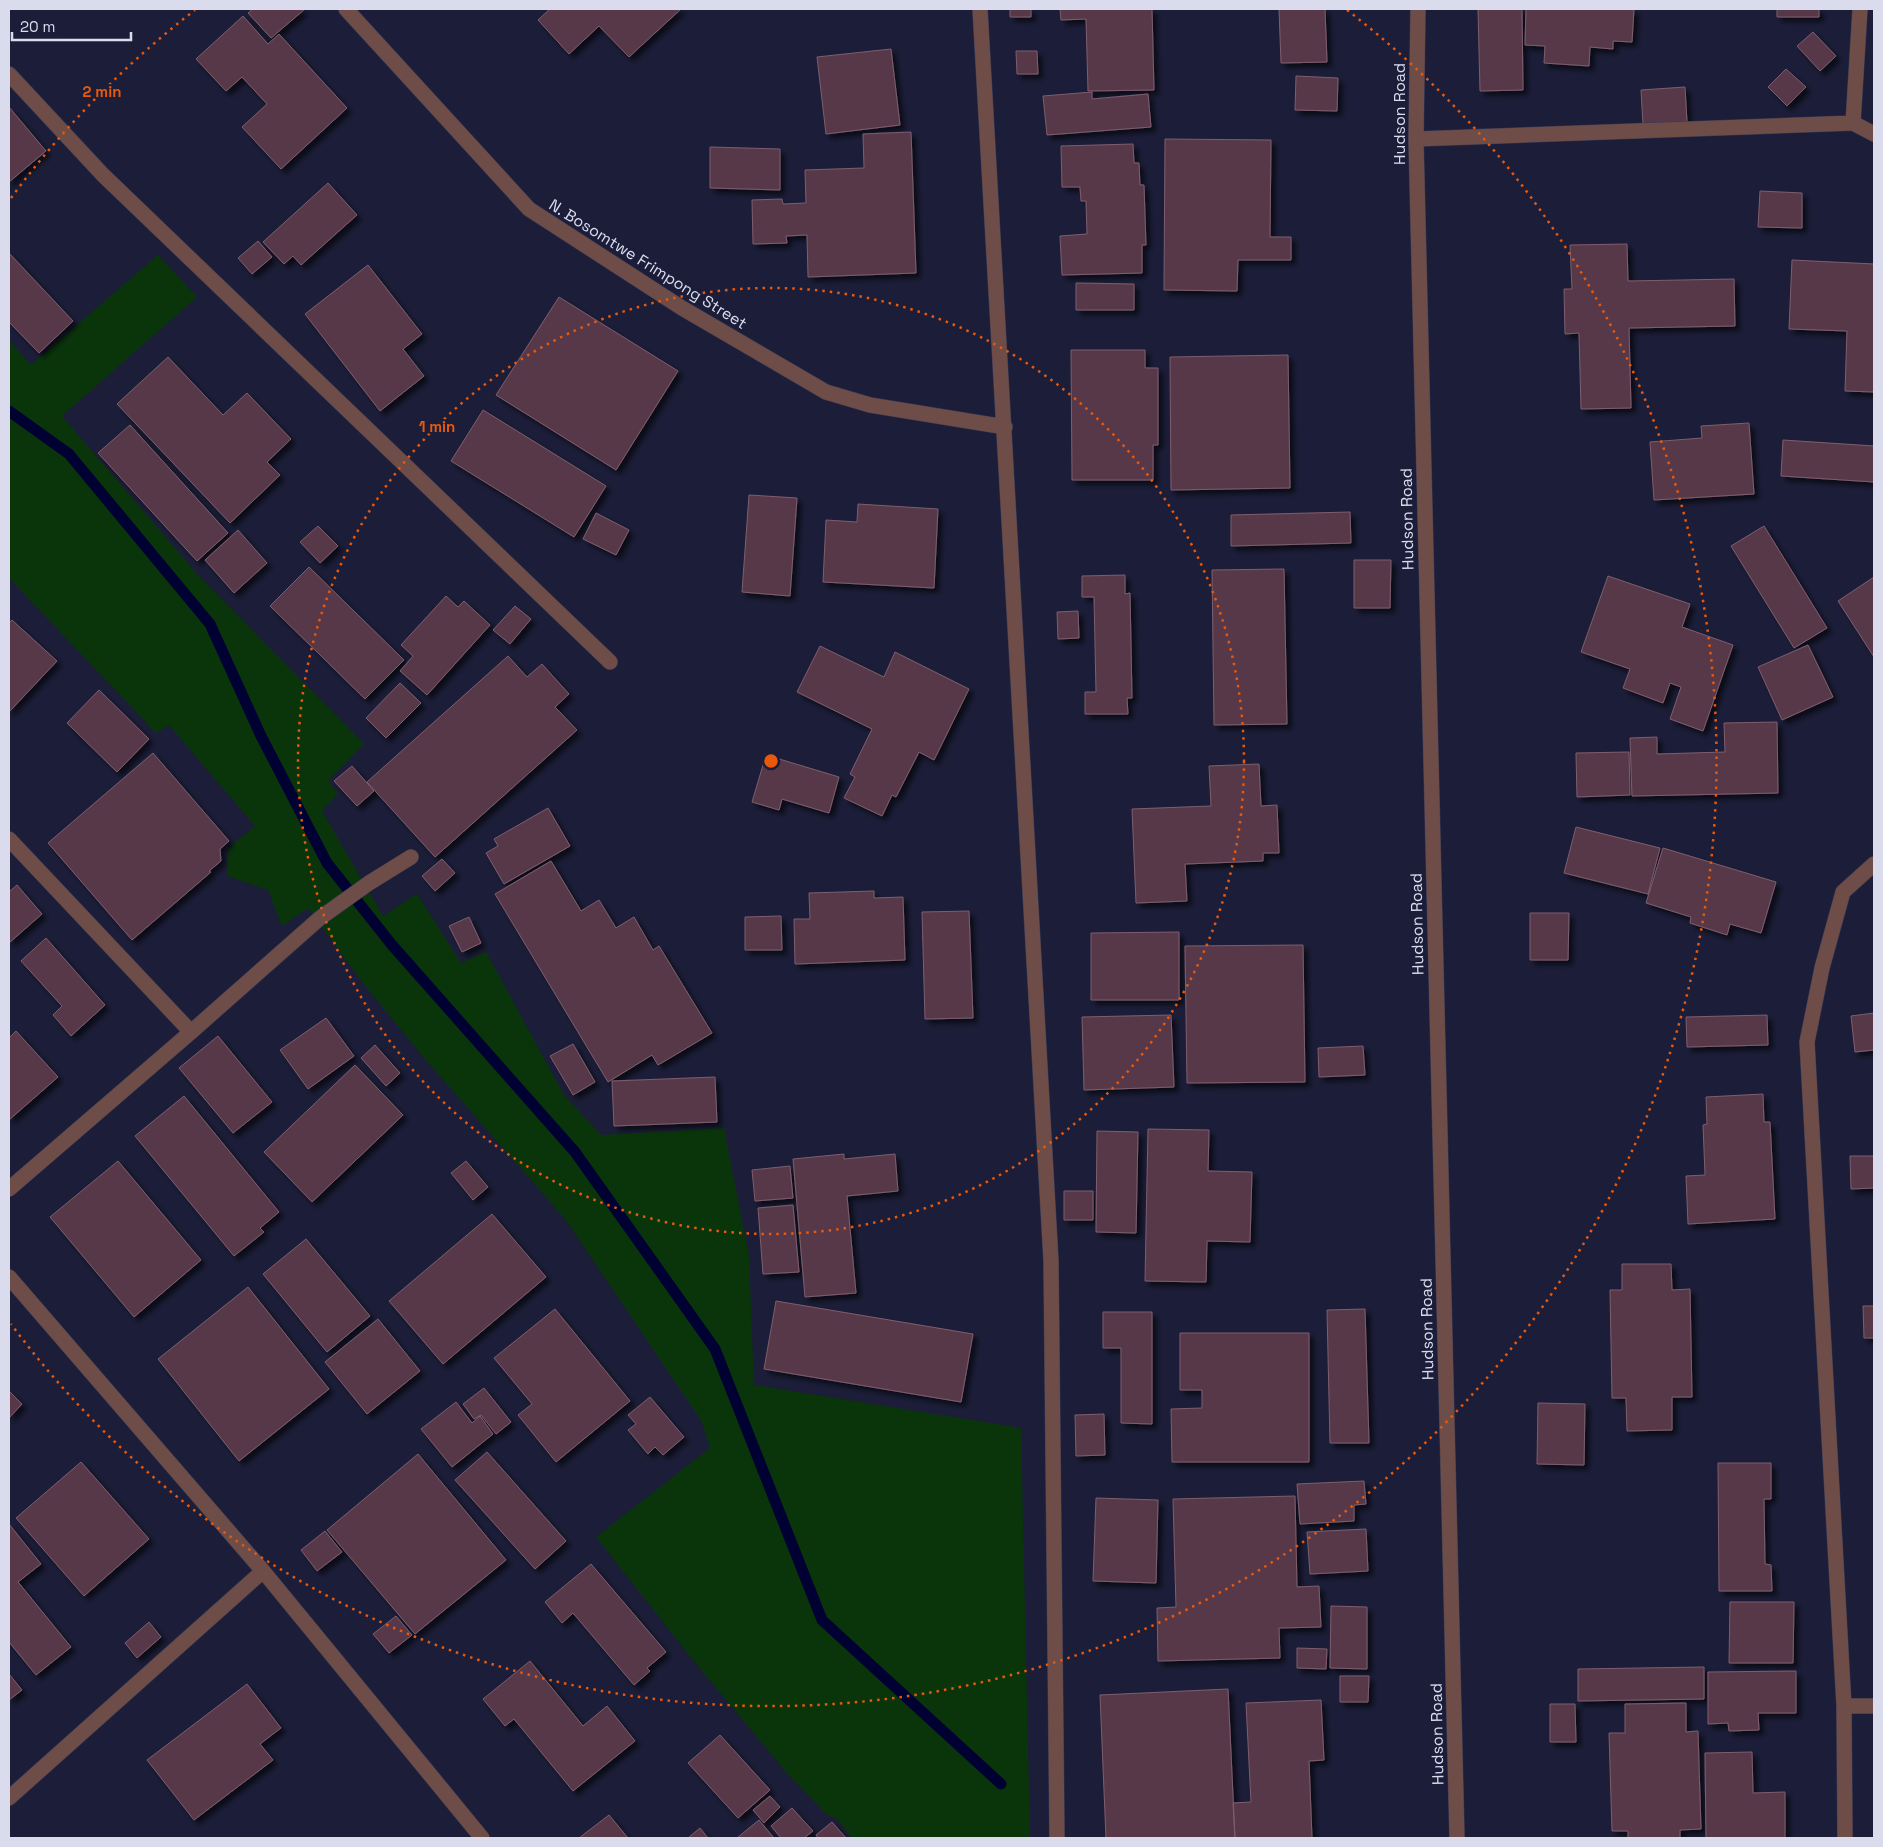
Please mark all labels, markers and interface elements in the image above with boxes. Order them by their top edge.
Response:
scale bar [12,10,131,42]
text: 20 m [20,17,55,36]
street label: Hudson Road [1389,63,1410,165]
text: 2 min [83,82,121,101]
street label: N. Bosomtwe Frimpong Street [545,194,751,334]
text: 1 min [419,417,455,436]
street label: Hudson Road [1396,468,1418,570]
centre of rings [762,752,780,770]
street label: Hudson Road [1406,873,1428,975]
street label: Hudson Road [1416,1278,1438,1380]
street label: Hudson Road [1426,1683,1448,1785]

